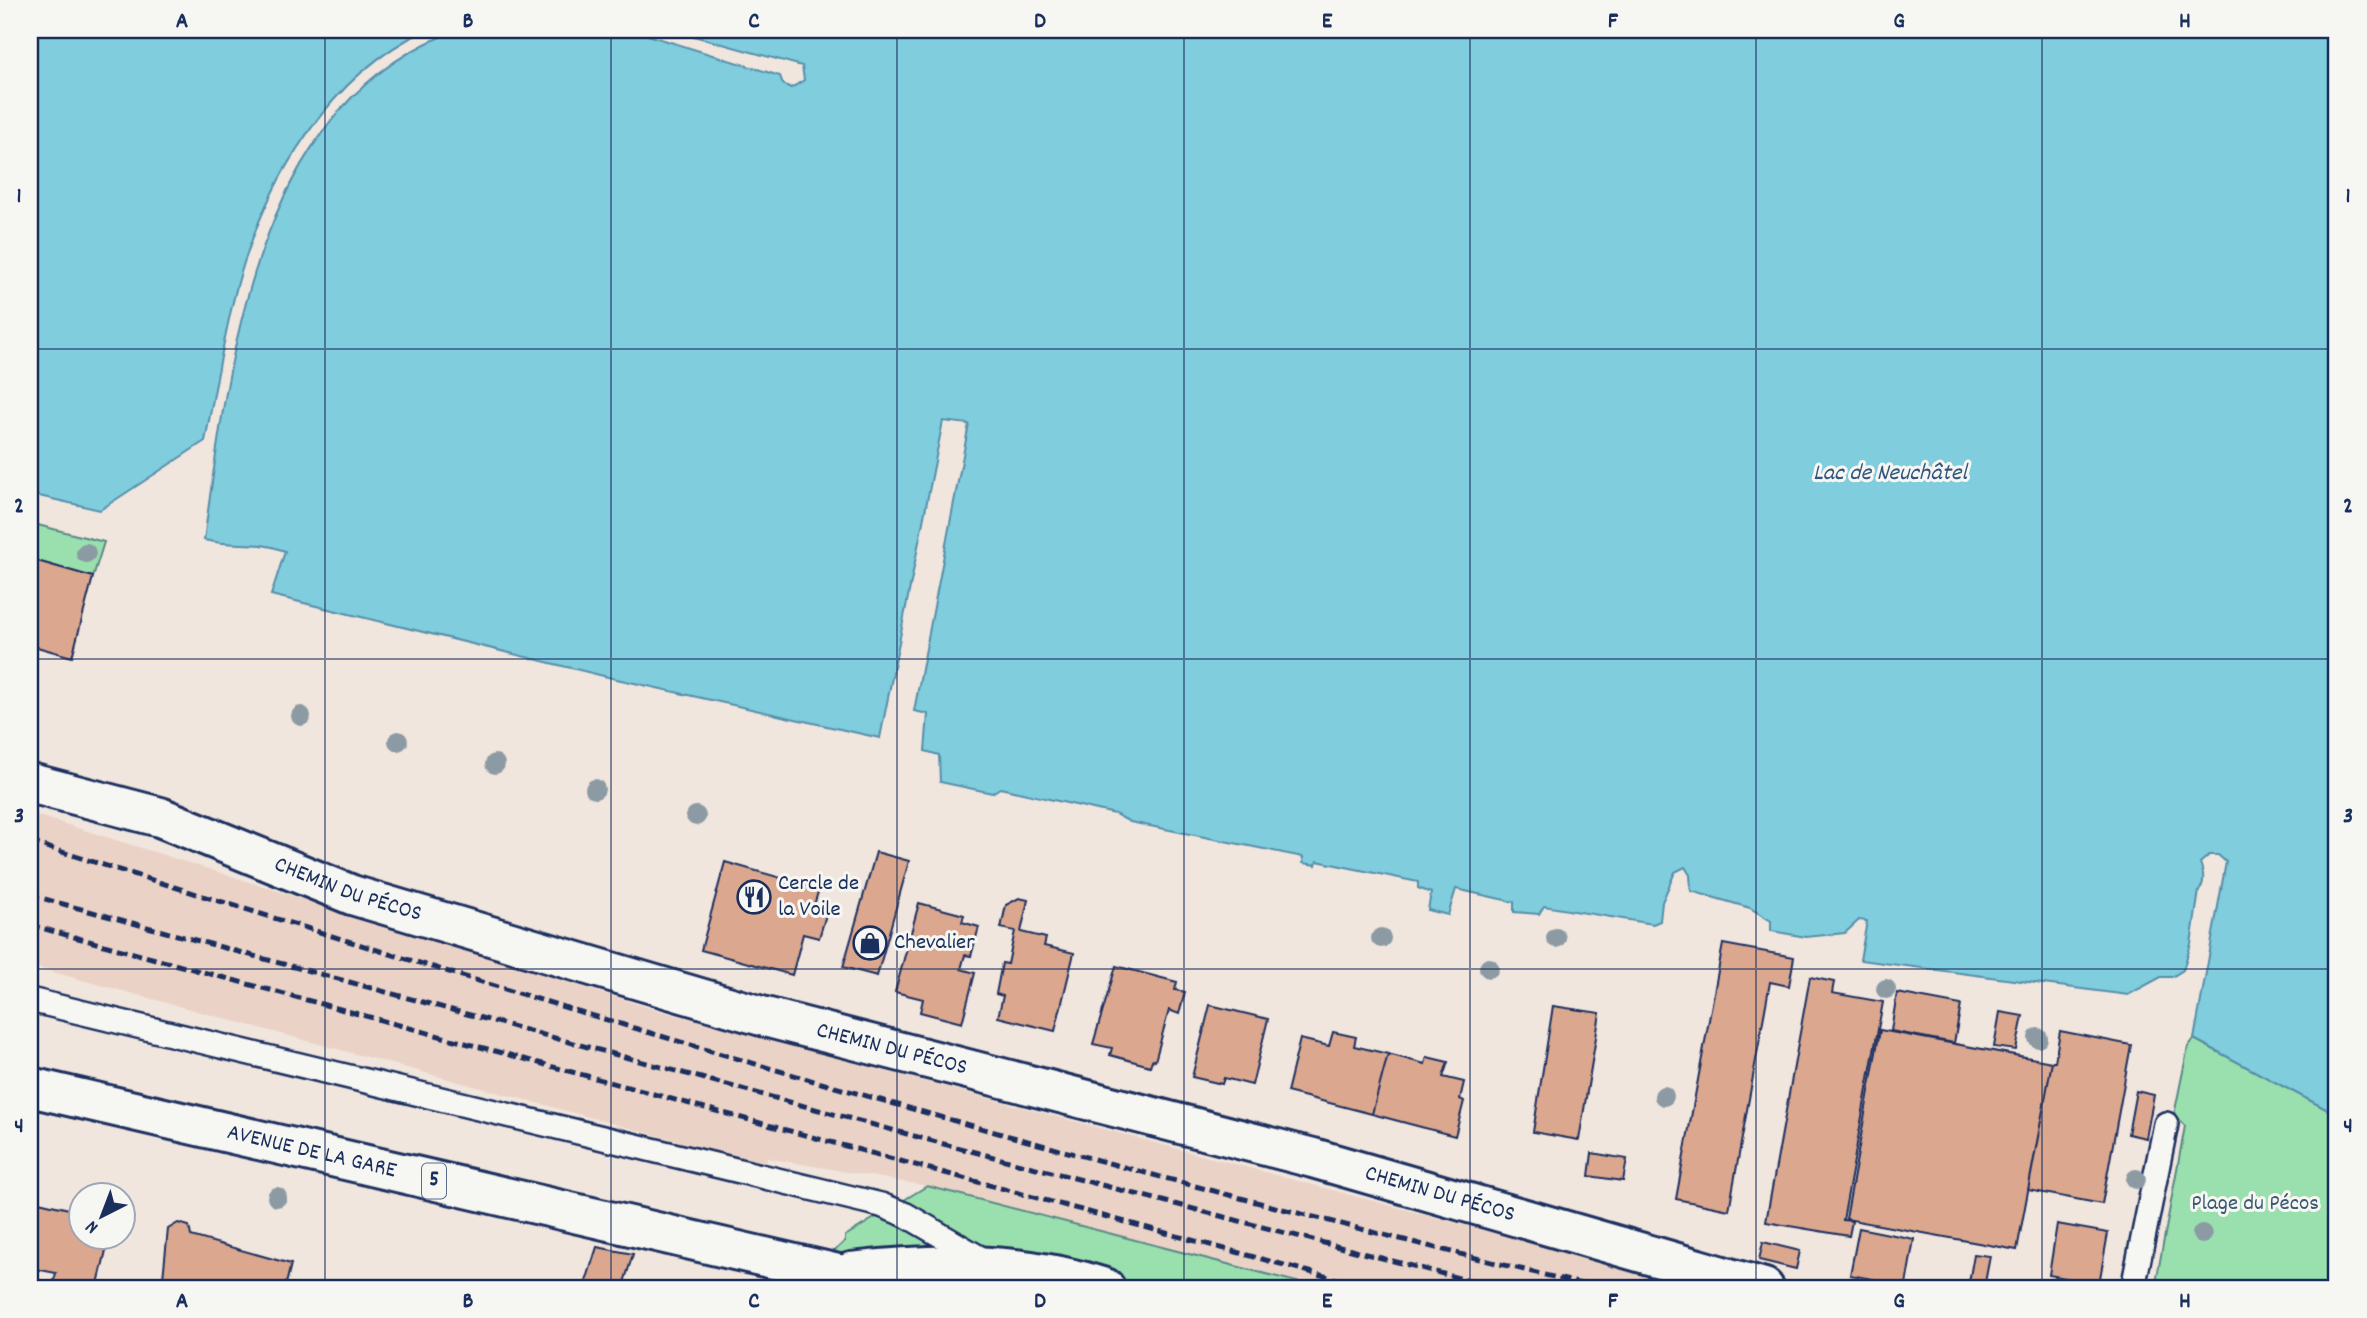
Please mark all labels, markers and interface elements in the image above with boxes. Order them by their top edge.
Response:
text: A [176,6,188,39]
text: B [463,6,474,39]
text: C [748,6,760,39]
text: D [1034,6,1046,39]
text: E [1322,6,1333,39]
text: F [1608,6,1619,39]
text: G [1893,6,1905,39]
text: H [2179,6,2191,39]
text: 1 [16,181,22,214]
text: 1 [2345,181,2351,214]
water label: Lac de Neuchâtel [1813,457,1969,491]
text: 2 [14,491,24,524]
text: 2 [2343,491,2353,524]
text: 3 [14,801,24,834]
text: 3 [2343,801,2353,834]
street label: CHEMIN DU PÉCOS [269,848,426,931]
place label: Cercle de la Voile [778,868,859,927]
restaurant icon: Cercle de la Voile [735,878,773,916]
shop icon: Chevalier [851,924,889,962]
place label: Chevalier [894,927,975,960]
street label: CHEMIN DU PÉCOS [813,1014,971,1085]
text: 4 [14,1111,24,1144]
text: 4 [2343,1111,2353,1144]
street label: AVENUE DE LA GARE [224,1117,400,1188]
street label: CHEMIN DU PÉCOS [1361,1157,1519,1232]
road number: 5 [422,1164,446,1198]
north arrow [66,1182,136,1252]
park label: Plage du Pécos [2191,1188,2319,1221]
text: N [80,1213,105,1239]
text: A [176,1286,188,1318]
text: B [463,1286,474,1318]
text: C [748,1286,760,1318]
text: D [1034,1286,1046,1318]
text: E [1322,1286,1333,1318]
text: F [1608,1286,1619,1318]
text: G [1893,1286,1905,1318]
text: H [2179,1286,2191,1318]

